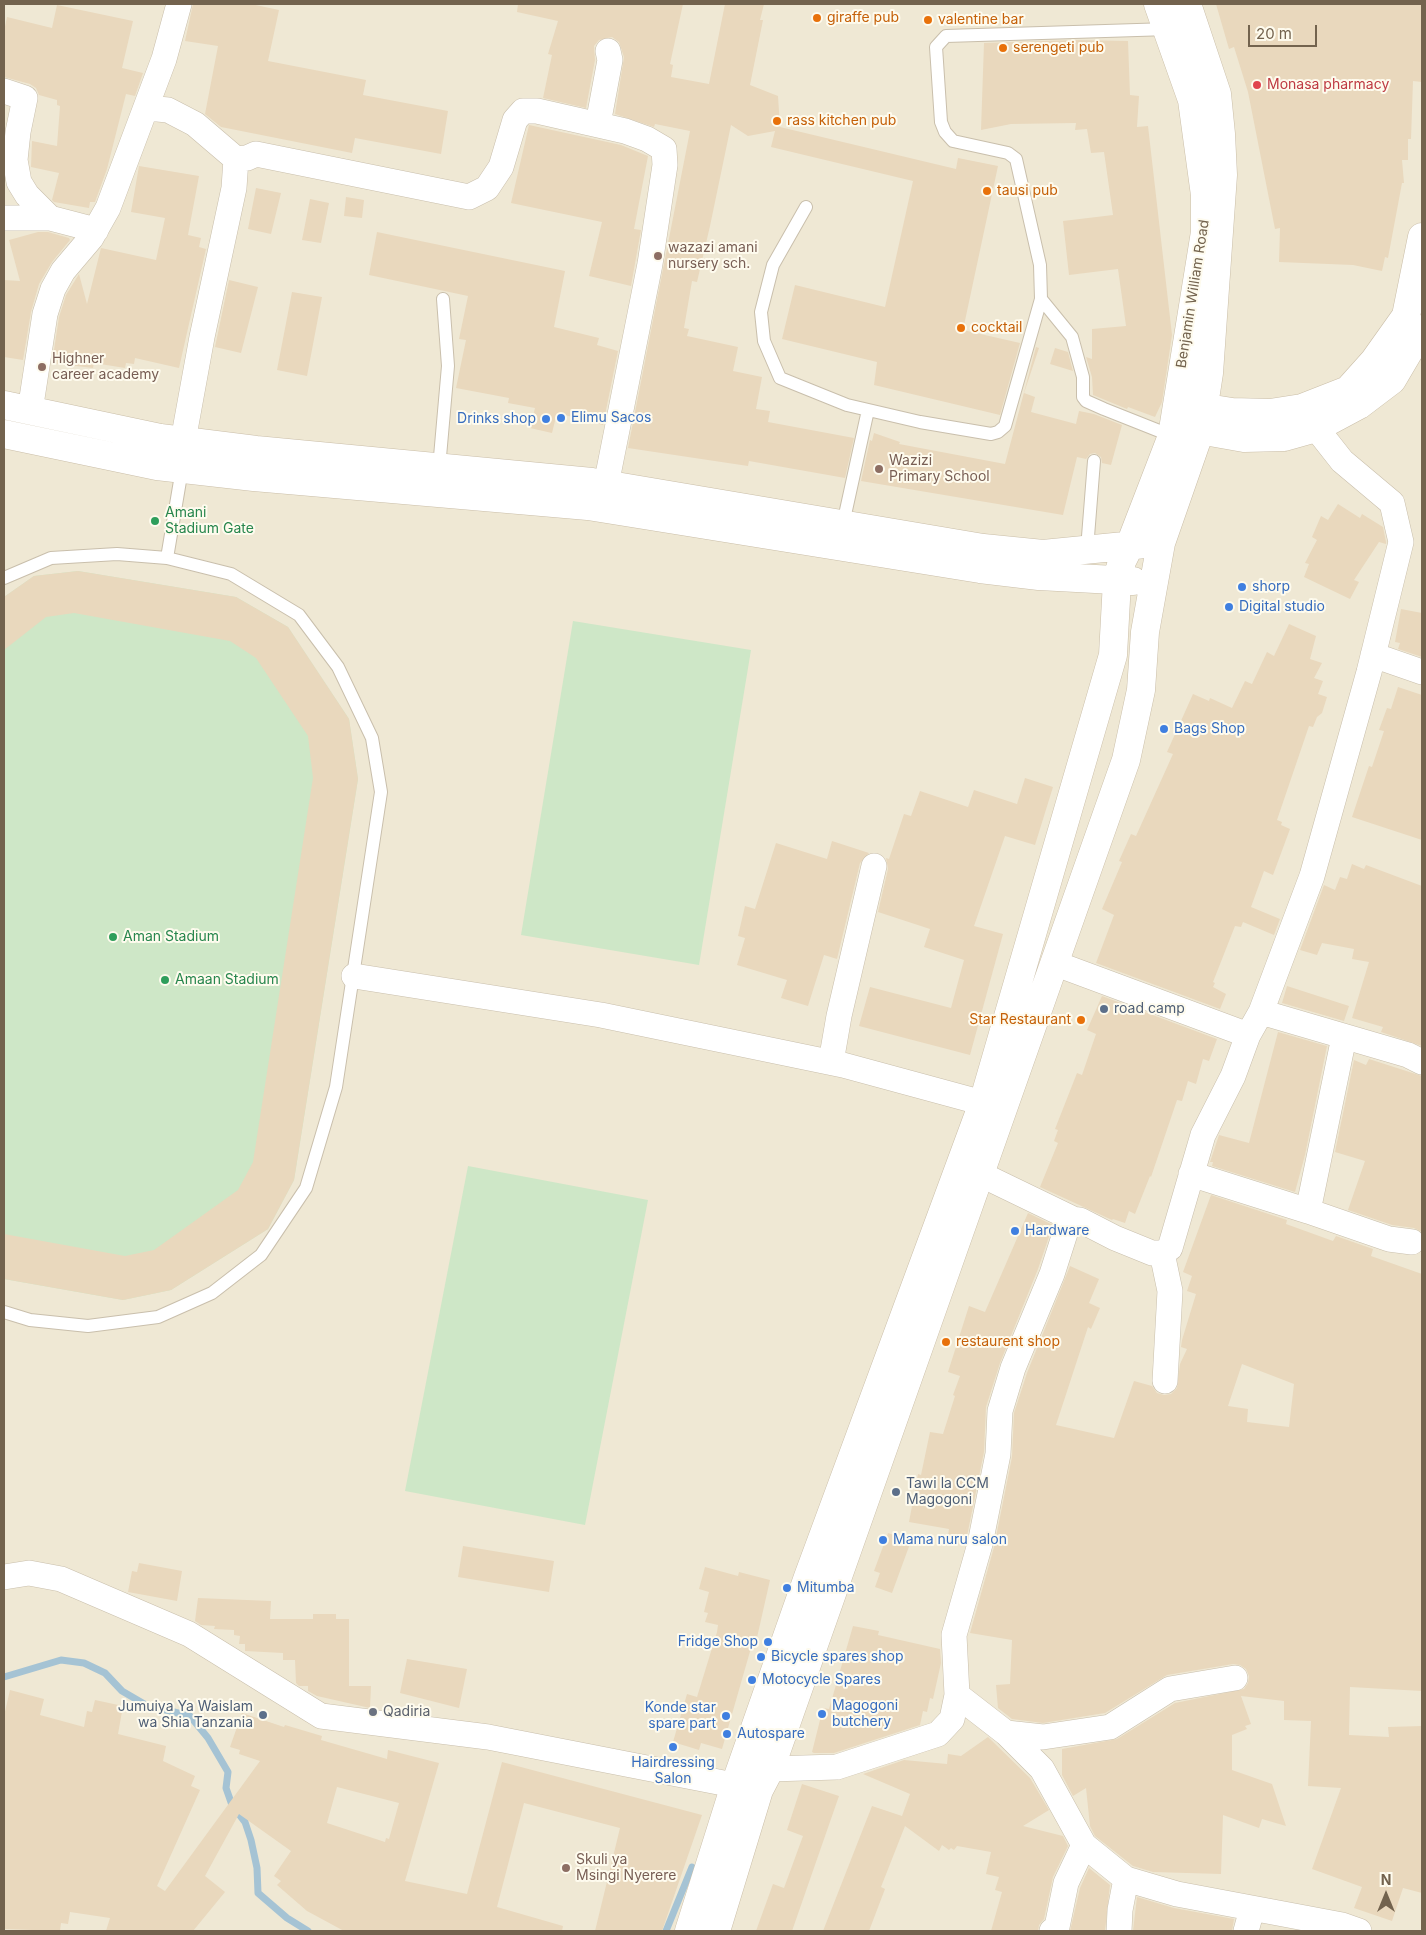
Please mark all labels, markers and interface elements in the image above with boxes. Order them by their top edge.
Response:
place label: giraffe pub [827,10,899,26]
marker: giraffe pub [811,12,823,24]
place label: valentine bar [938,12,1024,28]
marker: valentine bar [922,14,934,26]
scale bar [1251,15,1320,47]
text: 20 m [1256,24,1292,43]
place label: serengeti pub [1013,40,1104,56]
marker: serengeti pub [997,42,1009,54]
place label: Monasa pharmacy [1267,77,1389,93]
marker: Monasa pharmacy [1251,79,1263,91]
place label: rass kitchen pub [787,113,896,129]
marker: rass kitchen pub [771,115,783,127]
place label: tausi pub [997,183,1058,199]
marker: tausi pub [981,185,993,197]
street label: Benjamin William Road [1173,219,1213,369]
place label: wazazi amani nursery sch. [668,240,758,272]
marker: wazazi amani nursery sch. [652,250,664,262]
place label: cocktail [971,320,1022,336]
marker: cocktail [955,322,967,334]
place label: Highner career academy [52,351,159,384]
marker: Highner career academy [36,361,48,373]
place label: Elimu Sacos [571,410,651,426]
place label: Drinks shop [457,411,536,427]
marker: Elimu Sacos [555,412,567,424]
marker: Drinks shop [540,413,552,425]
place label: Wazizi Primary School [889,453,990,486]
marker: Wazizi Primary School [873,463,885,475]
place label: Amani Stadium Gate [165,505,254,538]
marker: Amani Stadium Gate [149,515,161,527]
place label: shorp [1252,579,1290,595]
marker: shorp [1236,581,1248,593]
place label: Digital studio [1239,599,1325,615]
marker: Digital studio [1223,601,1235,613]
place label: Bags Shop [1174,721,1245,737]
marker: Bags Shop [1158,723,1170,735]
place label: Aman Stadium [123,929,219,945]
marker: Aman Stadium [107,931,119,943]
place label: Amaan Stadium [175,972,279,988]
marker: Amaan Stadium [159,974,171,986]
place label: road camp [1114,1001,1185,1017]
marker: road camp [1098,1003,1110,1015]
place label: Star Restaurant [969,1012,1071,1028]
marker: Star Restaurant [1075,1014,1087,1026]
place label: Hardware [1025,1223,1089,1239]
marker: Hardware [1009,1225,1021,1237]
place label: restaurent shop [956,1334,1060,1350]
marker: restaurent shop [940,1336,952,1348]
place label: Tawi la CCM Magogoni [906,1476,989,1508]
marker: Tawi la CCM Magogoni [890,1486,902,1498]
place label: Mama nuru salon [893,1532,1007,1548]
marker: Mama nuru salon [877,1534,889,1546]
place label: Mitumba [797,1580,855,1596]
marker: Mitumba [781,1582,793,1594]
place label: Fridge Shop [678,1634,758,1650]
marker: Fridge Shop [762,1636,774,1648]
place label: Bicycle spares shop [771,1649,903,1665]
marker: Bicycle spares shop [755,1651,767,1663]
place label: Motocycle Spares [762,1672,881,1688]
marker: Motocycle Spares [746,1674,758,1686]
place label: Magogoni butchery [832,1698,898,1730]
place label: Jumuiya Ya Waislam wa Shia Tanzania [118,1699,253,1731]
place label: Konde star spare part [645,1700,716,1732]
place label: Qadiria [383,1704,430,1720]
marker: Qadiria [367,1706,379,1718]
marker: Magogoni butchery [816,1708,828,1720]
marker: Jumuiya Ya Waislam wa Shia Tanzania [257,1709,269,1721]
marker: Konde star spare part [720,1710,732,1722]
place label: Autospare [737,1726,805,1742]
marker: Autospare [721,1728,733,1740]
marker: Hairdressing Salon [667,1741,679,1753]
place label: Hairdressing Salon [631,1755,715,1788]
place label: Skuli ya Msingi Nyerere [576,1852,676,1884]
marker: Skuli ya Msingi Nyerere [560,1862,572,1874]
north arrow [1361,1870,1411,1920]
text: N [1381,1871,1391,1888]

